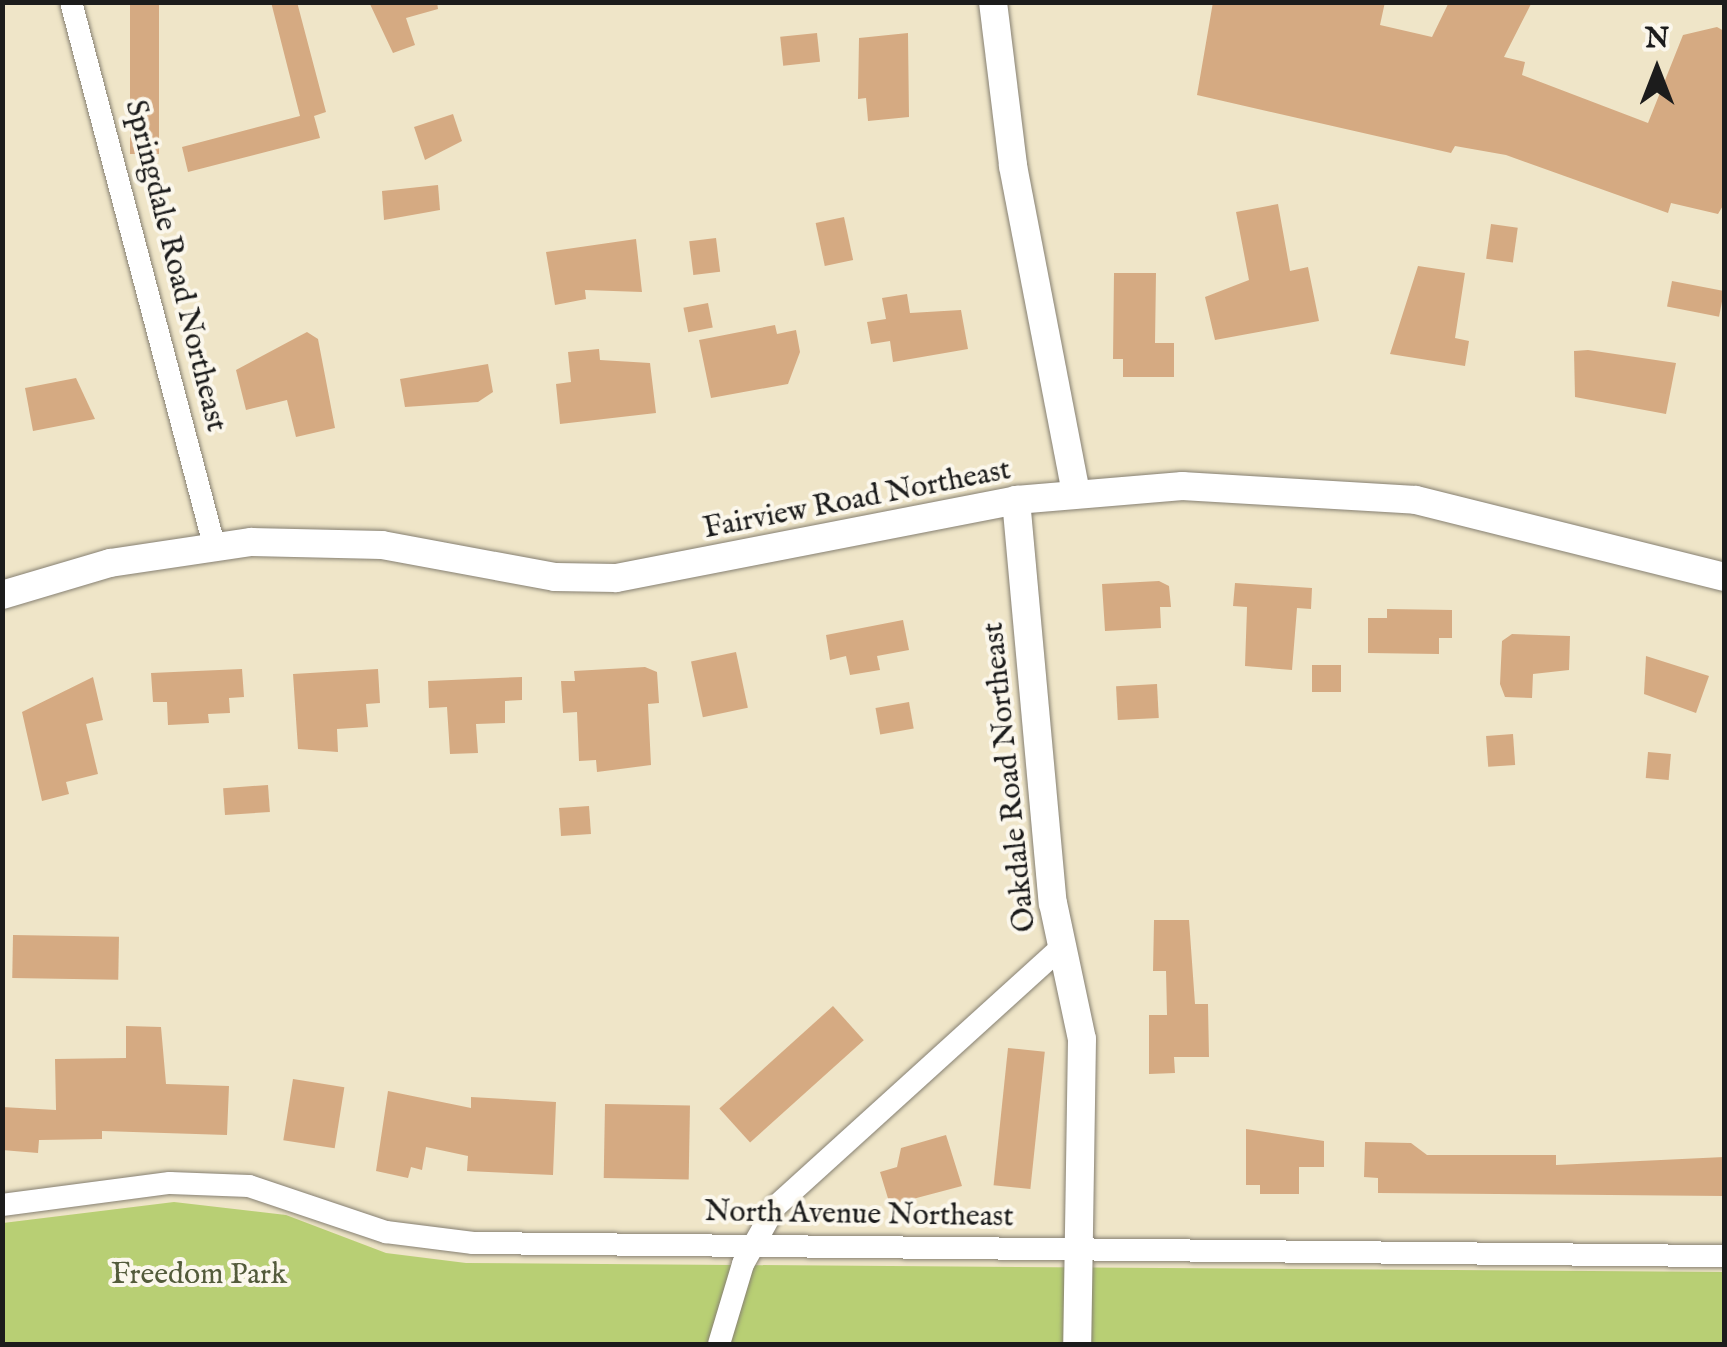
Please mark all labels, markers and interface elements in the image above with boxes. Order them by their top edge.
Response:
north arrow [1607,20,1707,120]
text: N [1645,22,1669,57]
street label: Springdale Road Northeast [116,97,234,435]
street label: Fairview Road Northeast [700,453,1014,547]
street label: Oakdale Road Northeast [976,620,1044,934]
street label: North Avenue Northeast [704,1194,1014,1236]
park label: Freedom Park [111,1257,287,1293]

